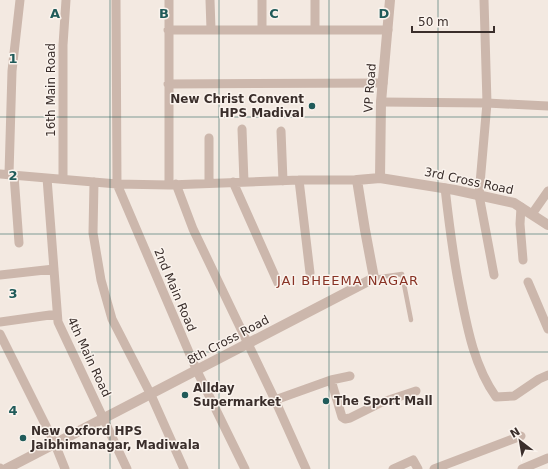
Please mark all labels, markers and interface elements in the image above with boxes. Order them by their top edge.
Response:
text: A [50,6,60,21]
text: B [159,6,169,21]
text: C [269,6,279,21]
text: D [379,6,390,21]
scale bar [412,8,494,34]
text: 50 m [418,15,449,29]
street label: 16th Main Road [44,43,58,137]
text: 1 [8,51,18,66]
street label: VP Road [361,63,379,113]
place label: New Christ Convent HPS Madival [170,92,304,120]
marker: New Christ Convent HPS Madival [307,101,317,111]
street label: 3rd Cross Road [423,165,515,197]
text: 2 [8,168,18,183]
street label: 2nd Main Road [151,246,199,334]
district label: JAI BHEEMA NAGAR [276,273,419,288]
text: 3 [8,286,18,301]
street label: 8th Cross Road [185,313,271,367]
street label: 4th Main Road [64,315,114,399]
place label: Allday Supermarket [193,381,281,409]
marker: Allday Supermarket [180,390,190,400]
place label: The Sport Mall [334,394,433,408]
marker: The Sport Mall [321,396,331,406]
text: 4 [8,403,18,418]
north arrow [500,421,540,461]
place label: New Oxford HPS Jaibhimanagar, Madiwala [30,424,200,452]
text: N [508,425,522,441]
marker: New Oxford HPS Jaibhimanagar, Madiwala [18,433,28,443]

